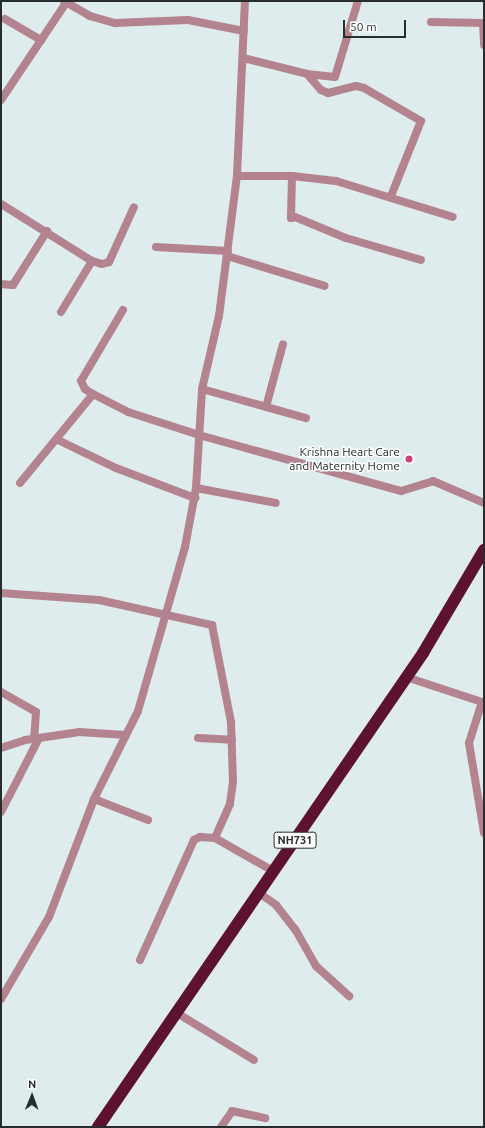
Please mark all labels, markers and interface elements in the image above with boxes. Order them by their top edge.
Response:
scale bar [345,12,408,38]
text: 50 m [350,20,377,33]
place label: Krishna Heart Care and Maternity Home [289,445,400,473]
marker: Krishna Heart Care and Maternity Home [403,453,415,465]
road number: NH731 [273,831,317,849]
north arrow [12,1076,52,1116]
text: N [28,1078,36,1090]

